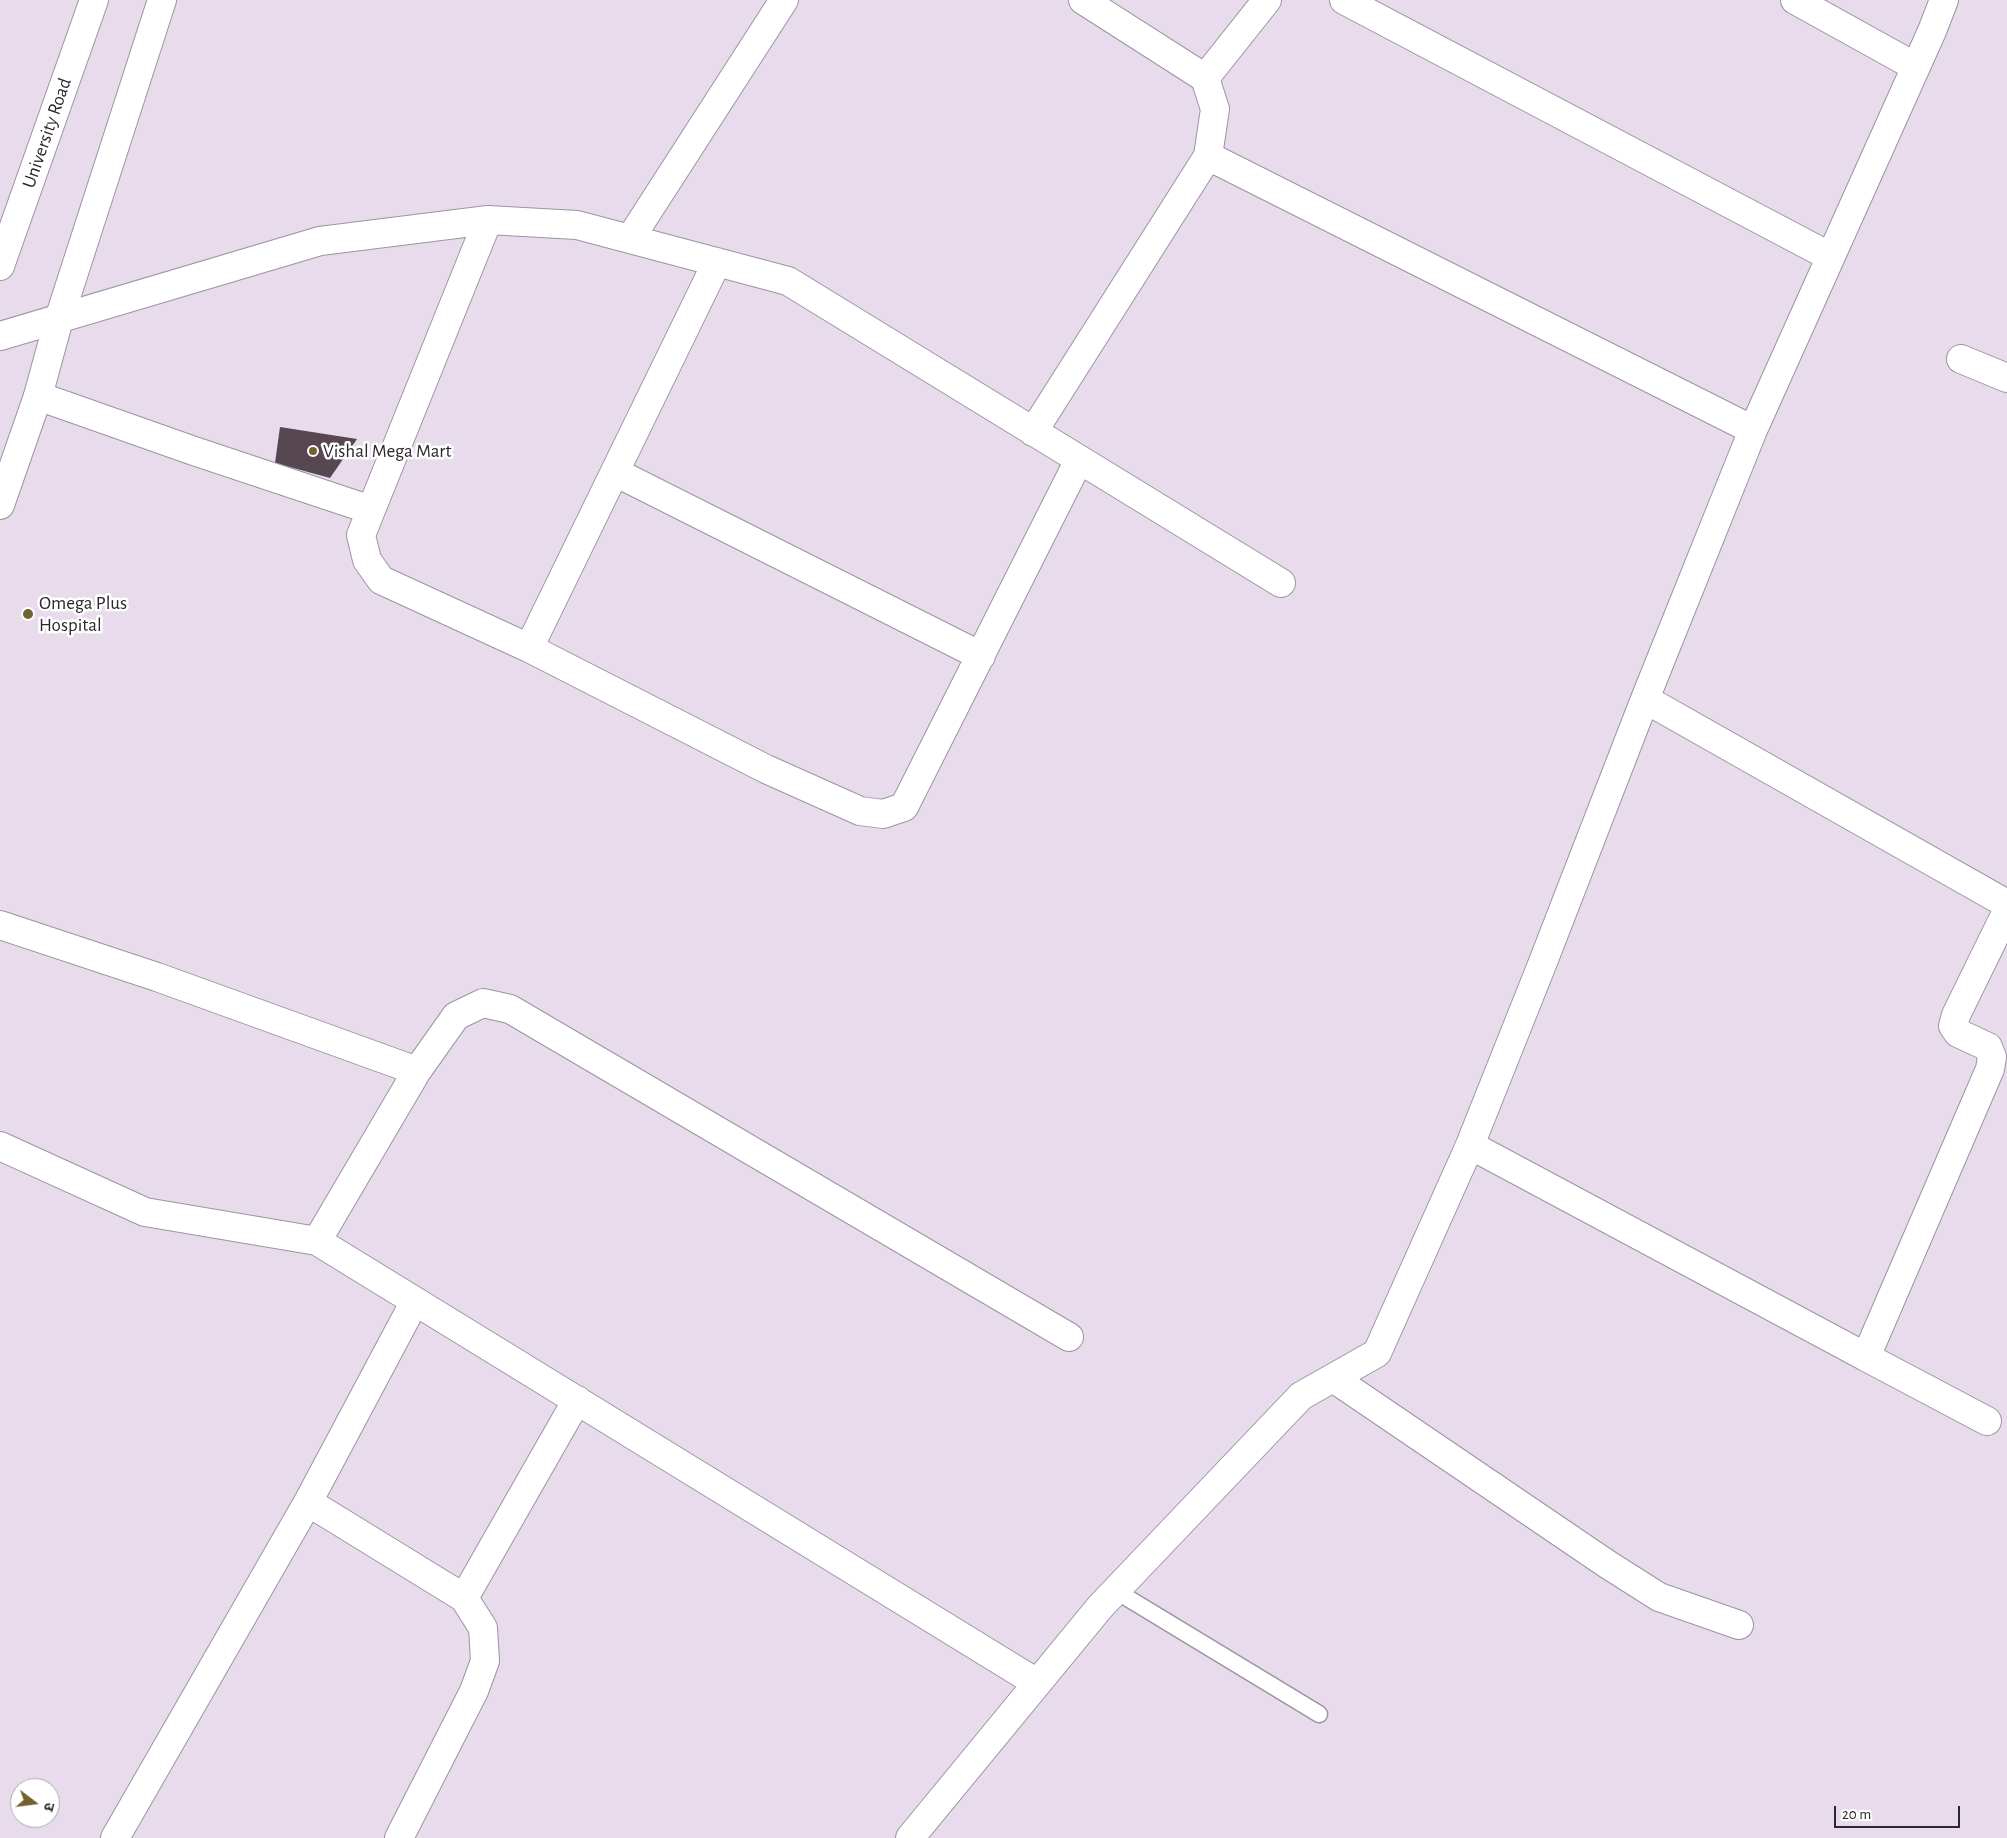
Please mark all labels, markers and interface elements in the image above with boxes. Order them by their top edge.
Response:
street label: University Road [17,75,77,191]
place label: Vishal Mega Mart [323,440,452,462]
marker: Vishal Mega Mart [307,445,319,457]
place label: Omega Plus Hospital [39,592,127,636]
marker: Omega Plus Hospital [21,607,35,621]
north arrow [10,1778,60,1828]
scale bar [1837,1796,1963,1828]
text: उ [41,1801,56,1812]
text: 20 m [1842,1807,1871,1822]

